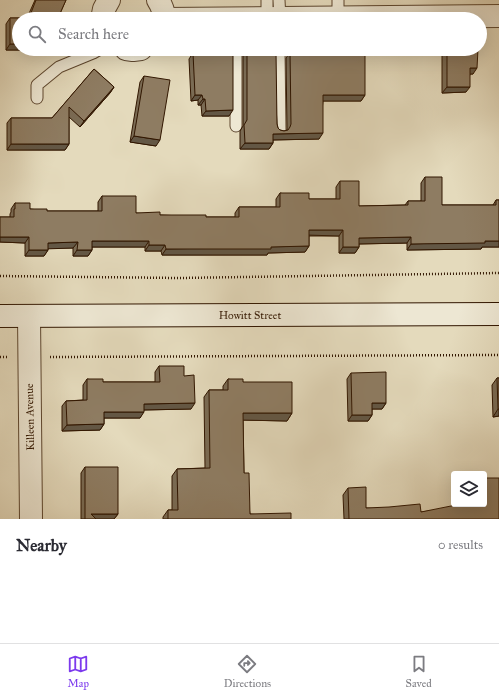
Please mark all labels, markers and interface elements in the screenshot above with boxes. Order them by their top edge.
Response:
search box [12,12,487,56]
icon: search [26,23,48,45]
text: Search here [58,25,129,43]
street label: Howitt Street [219,309,281,322]
street label: Killeen Avenue [23,383,37,451]
map controls [451,471,487,507]
button: layers [451,471,487,507]
text: Nearby [16,535,67,556]
text: 0 results [438,537,483,553]
tab: Map [67,653,89,690]
tab: Directions [224,653,271,690]
tab: Saved [406,653,432,690]

